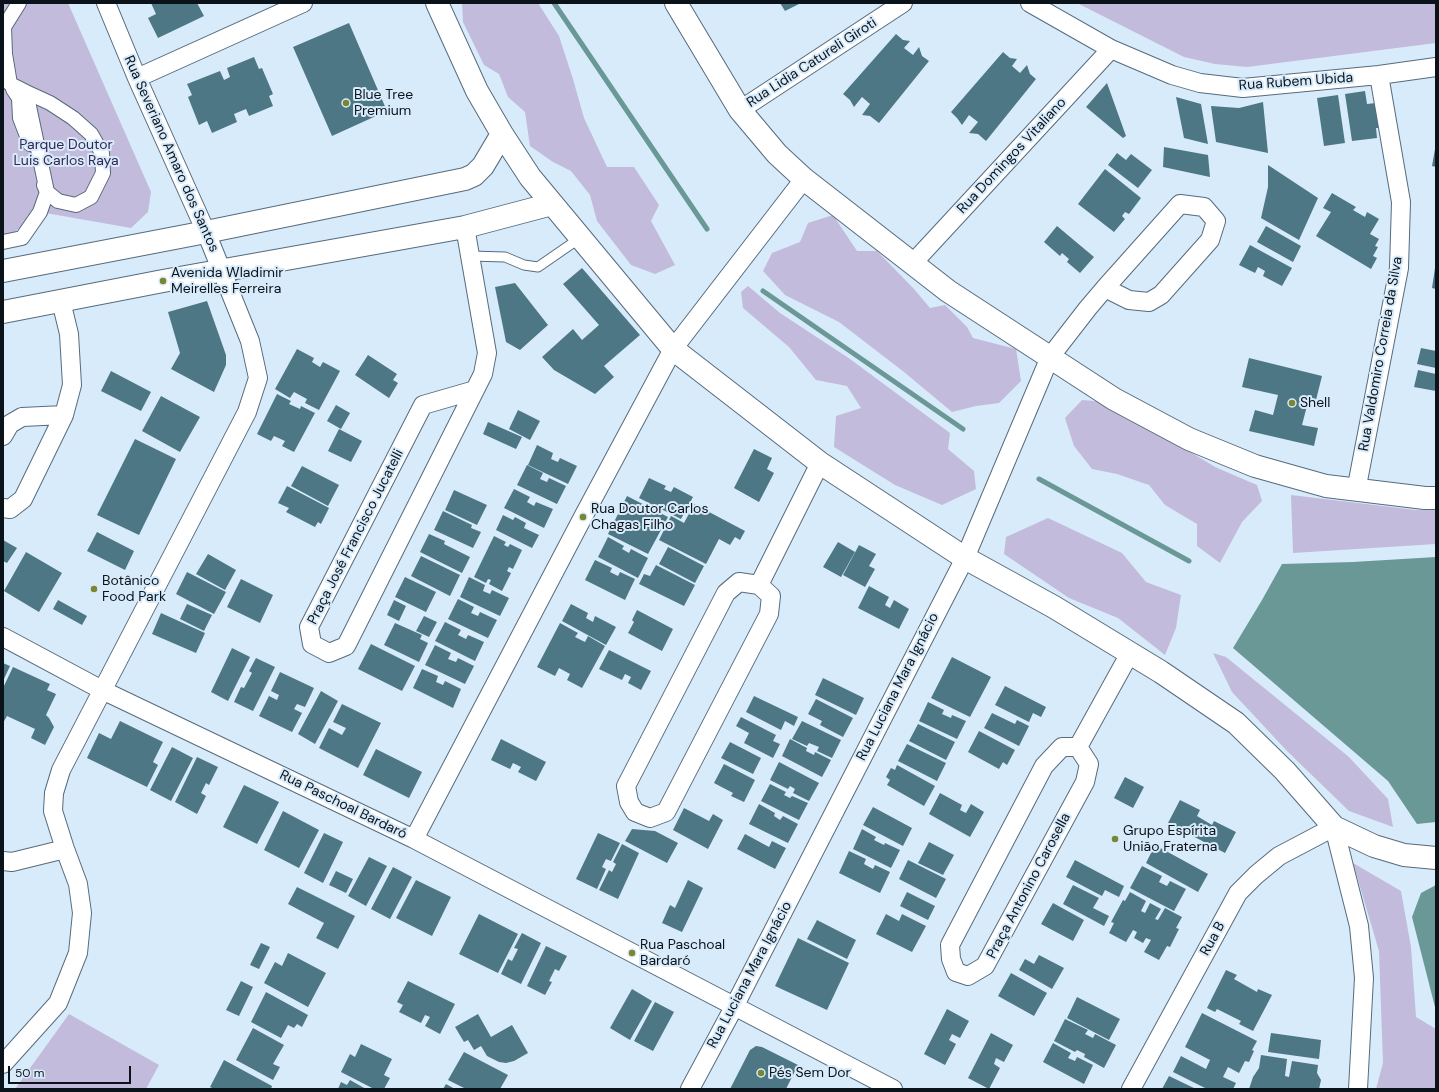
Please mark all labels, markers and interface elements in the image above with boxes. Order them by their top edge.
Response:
street label: Rua Lidia Catureli Giroti [744,15,880,111]
street label: Rua Severiano Amaro dos Santos [120,53,222,255]
street label: Rua Rubem Ubida [1238,70,1354,94]
place label: Blue Tree Premium [354,87,413,120]
street label: Rua Domingos Vitaliano [954,95,1070,217]
marker: Blue Tree Premium [341,98,351,108]
park label: Parque Doutor Luis Carlos Raya [13,137,119,170]
street label: Rua Valdomiro Correia da Silva [1356,255,1406,453]
place label: Avenida Wladimir Meirelles Ferreira [171,265,284,298]
marker: Avenida Wladimir Meirelles Ferreira [158,276,168,286]
place label: Shell [1300,395,1330,411]
marker: Shell [1287,398,1297,408]
street label: Praça José Francisco Jucatelli [304,447,408,627]
place label: Rua Doutor Carlos Chagas Filho [591,501,708,534]
marker: Rua Doutor Carlos Chagas Filho [578,512,588,522]
place label: Botânico Food Park [102,573,166,606]
marker: Botânico Food Park [89,584,99,594]
street label: Rua Luciana Mara Ignácio [853,610,943,764]
street label: Rua Paschoal Bardaró [277,767,409,843]
street label: Praça Antonino Carosella [983,810,1075,962]
place label: Grupo Espírita União Fraterna [1123,823,1217,856]
marker: Grupo Espírita União Fraterna [1110,834,1120,844]
street label: Rua Luciana Mara Ignácio [704,899,796,1051]
street label: Rua B [1197,919,1229,959]
place label: Rua Paschoal Bardaró [640,937,725,970]
marker: Rua Paschoal Bardaró [627,948,637,958]
scale bar [10,1058,133,1084]
text: 50 m [15,1065,44,1081]
place label: Pés Sem Dor [769,1065,851,1081]
marker: Pés Sem Dor [756,1068,766,1078]

